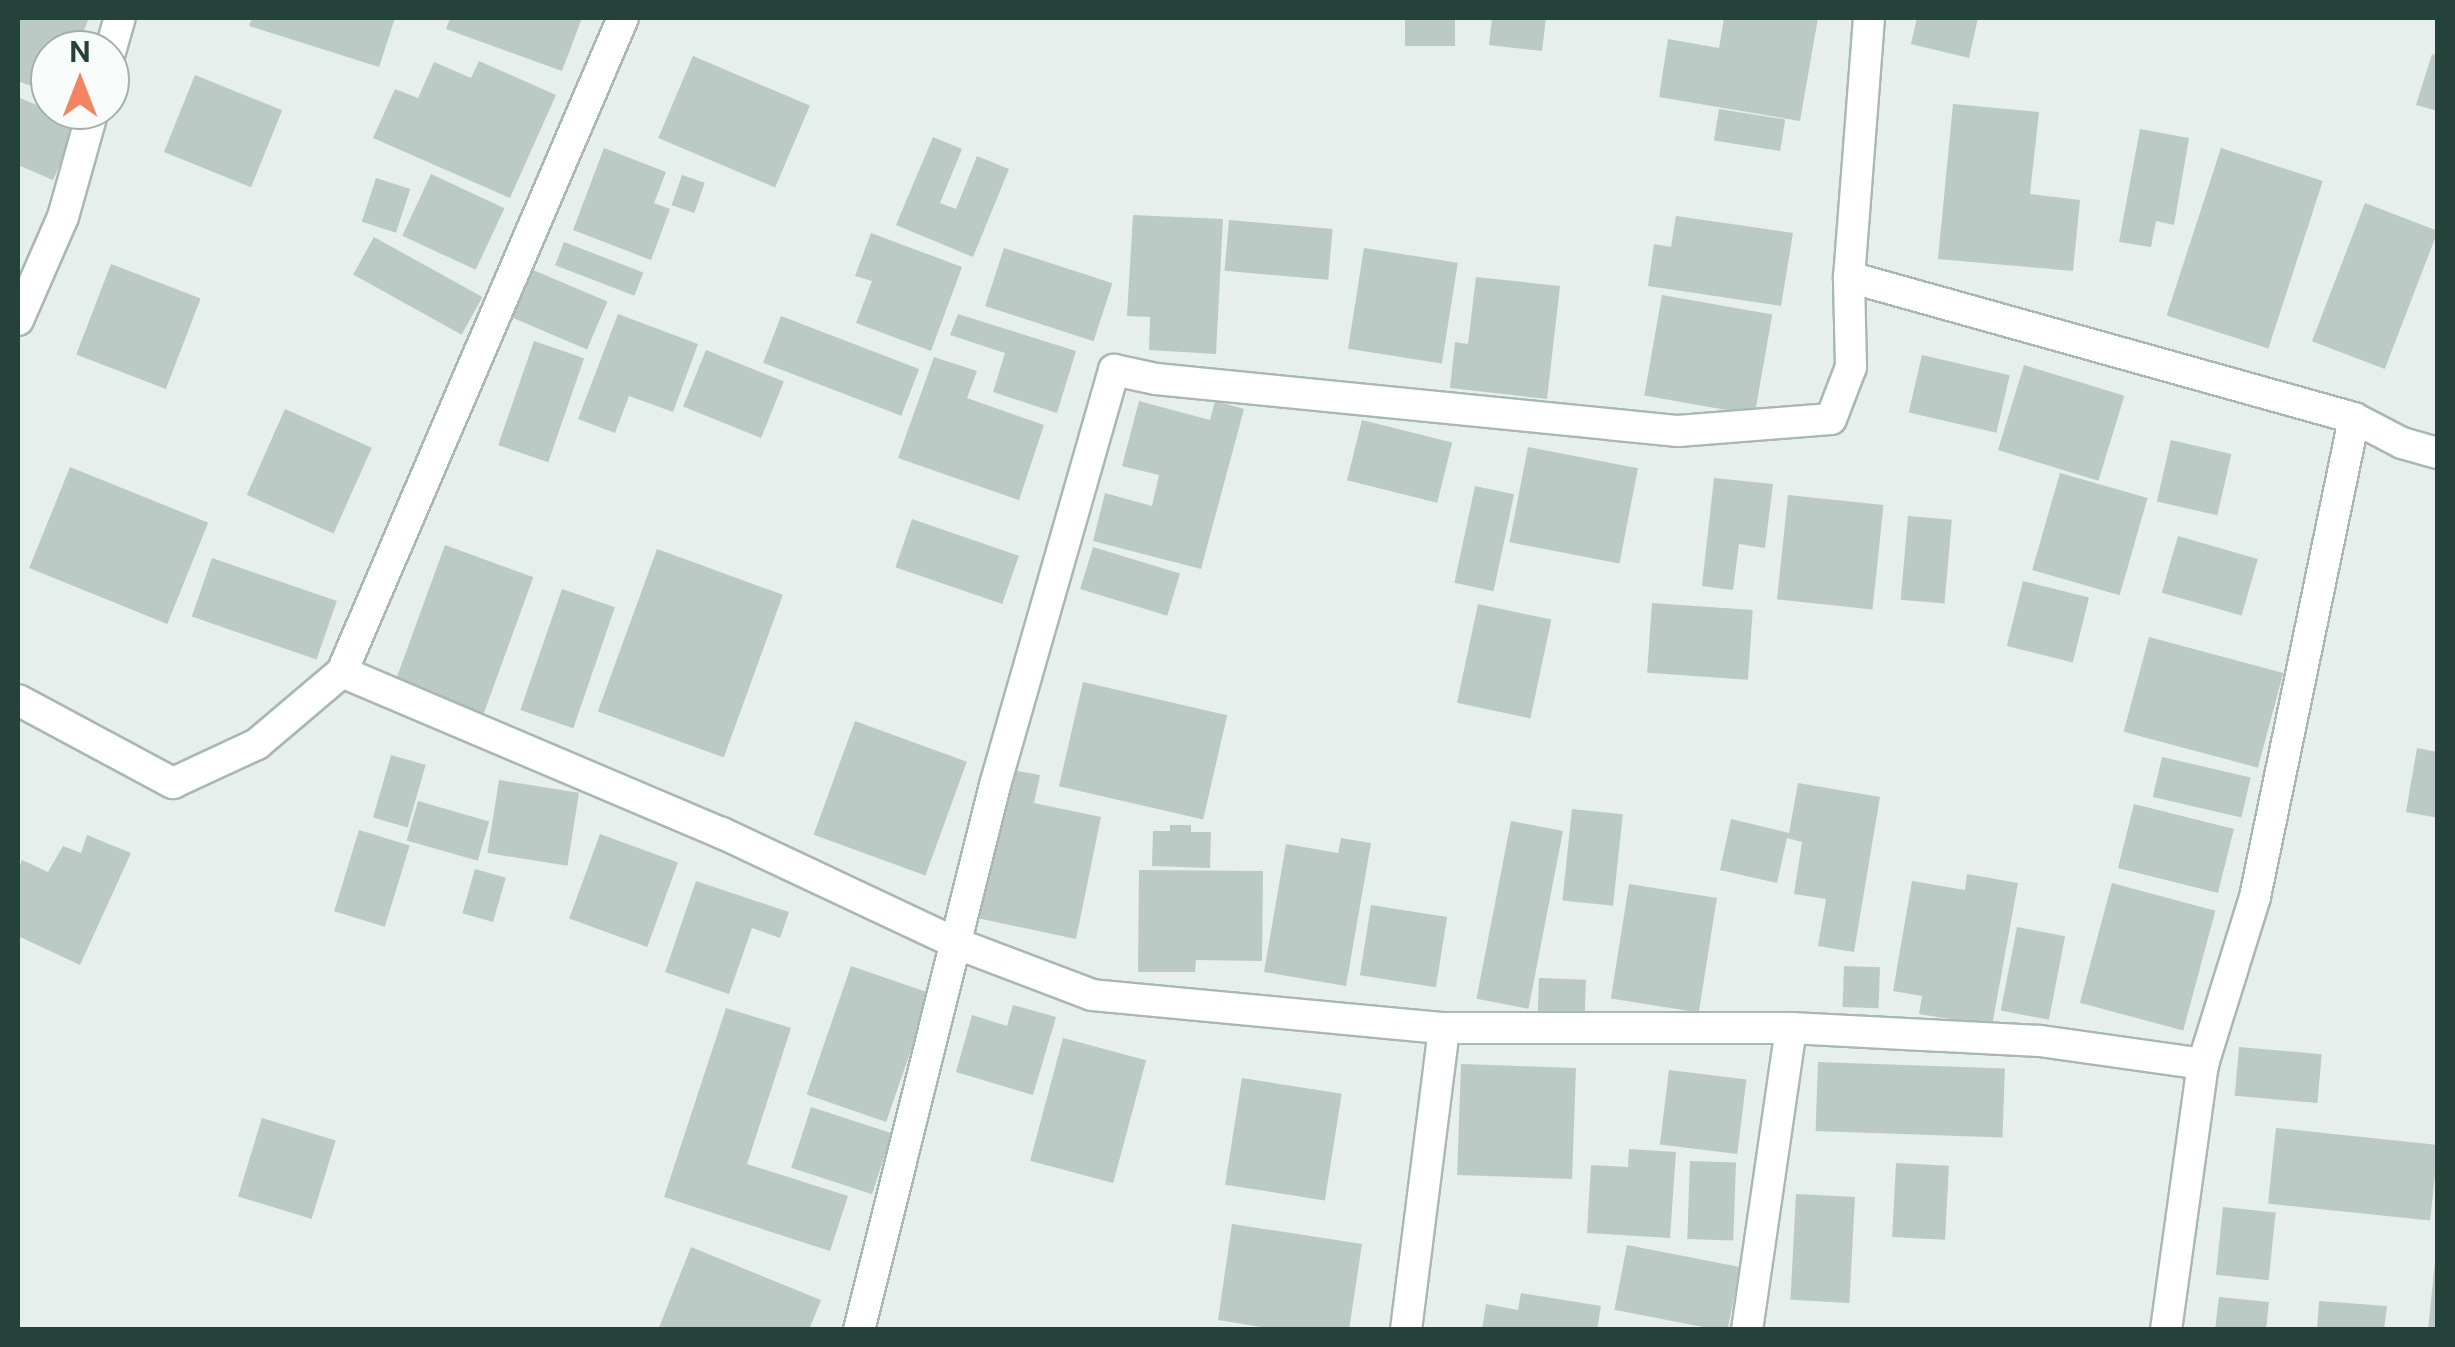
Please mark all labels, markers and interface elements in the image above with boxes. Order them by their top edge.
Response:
north arrow [30,30,130,130]
text: N [69,35,91,68]

